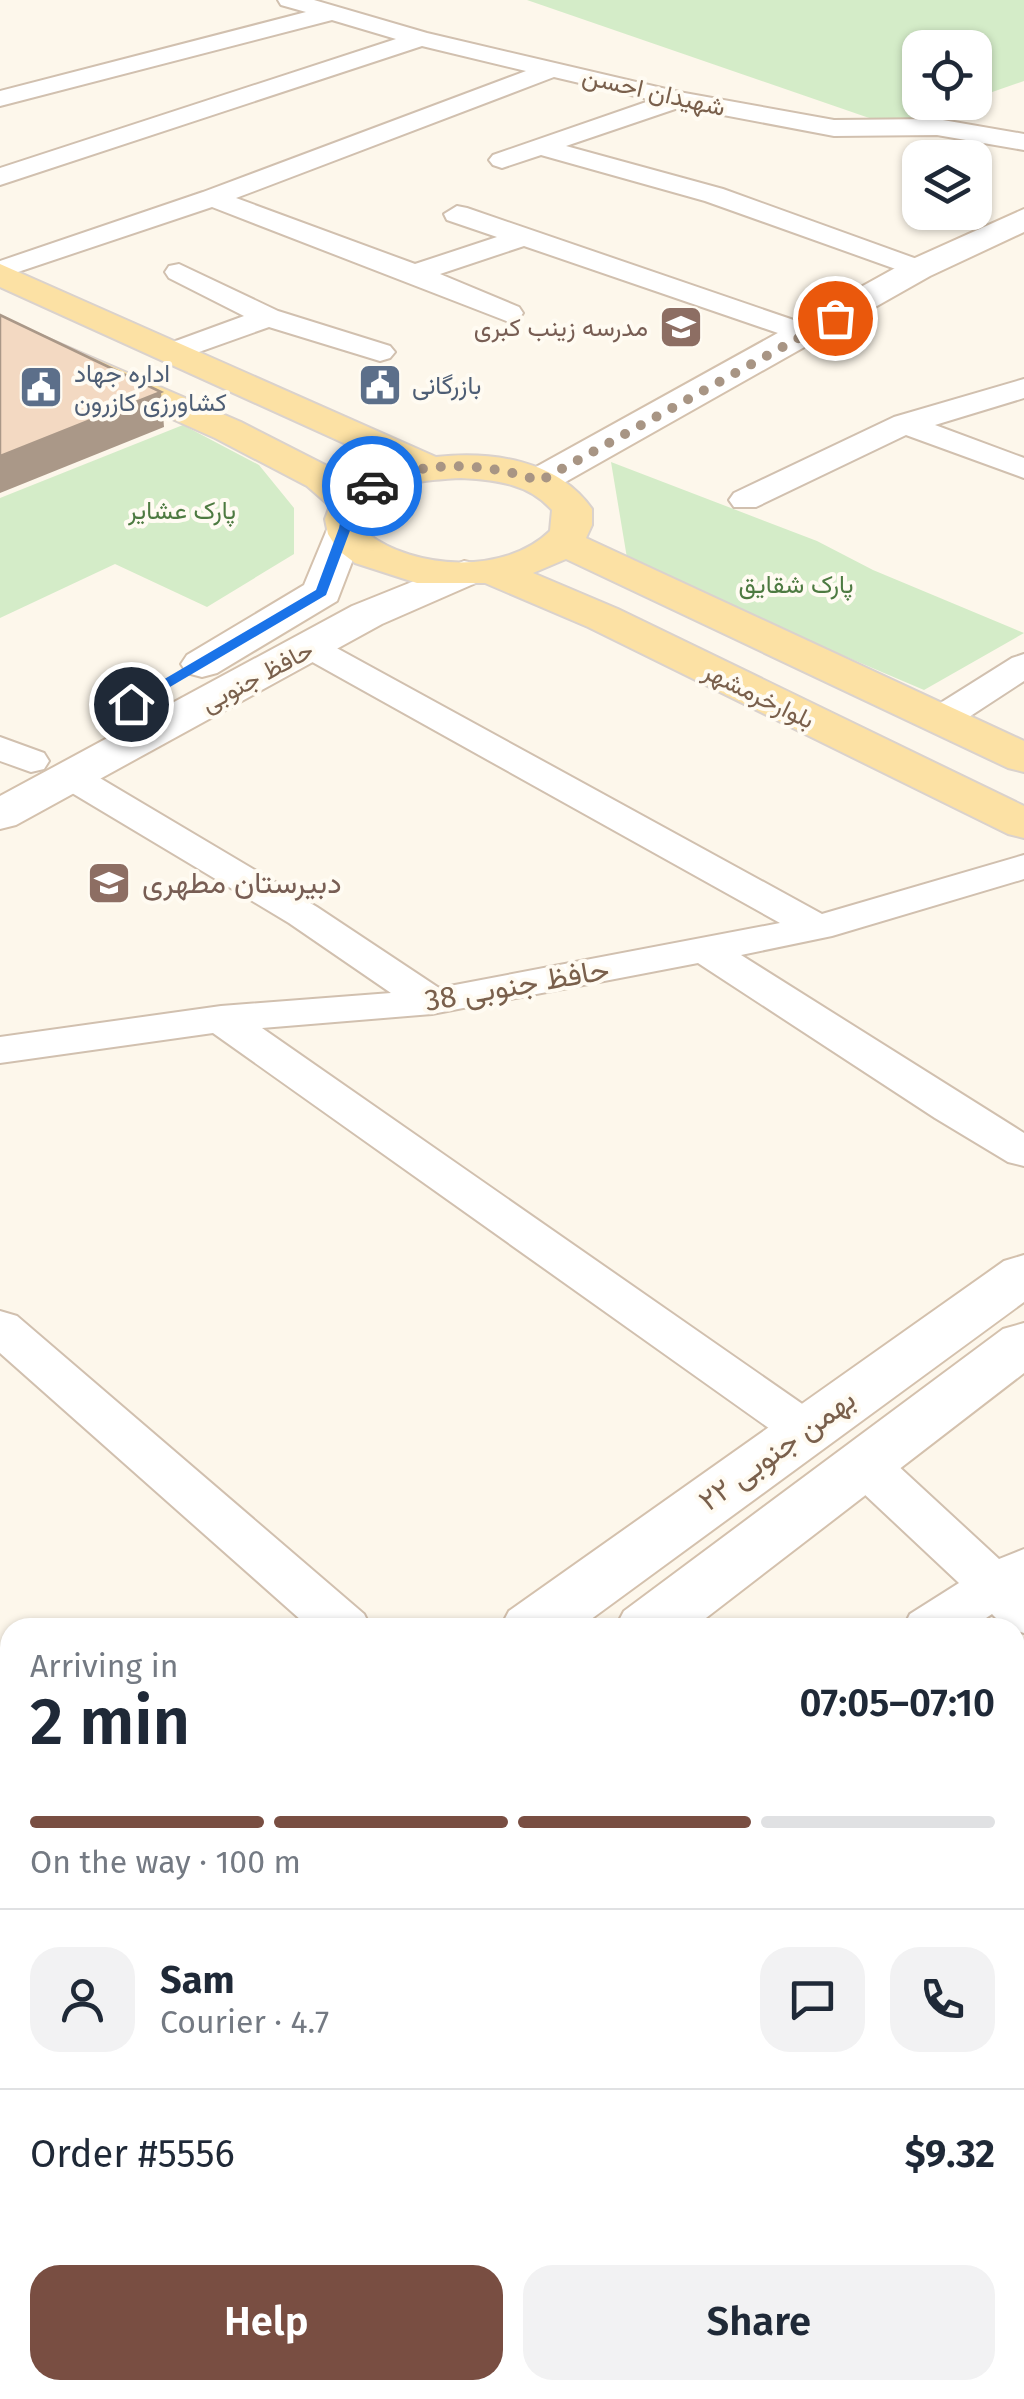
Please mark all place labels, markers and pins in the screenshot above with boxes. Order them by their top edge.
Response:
pin [793,276,878,361]
school or university icon: مدرسه زینب کبری [658,304,704,350]
place label: مدرسه زینب کبری [474,313,648,343]
place label: اداره جهاد کشاورزی کازرون [74,359,227,418]
public building icon: بازرگانی [357,362,403,408]
public building icon: اداره جهاد کشاورزی کازرون [18,364,64,410]
place label: بازرگانی [412,371,481,401]
pin [89,662,174,747]
school or university icon: دبیرستان مطهری [86,860,132,906]
place label: دبیرستان مطهری [142,865,342,901]

